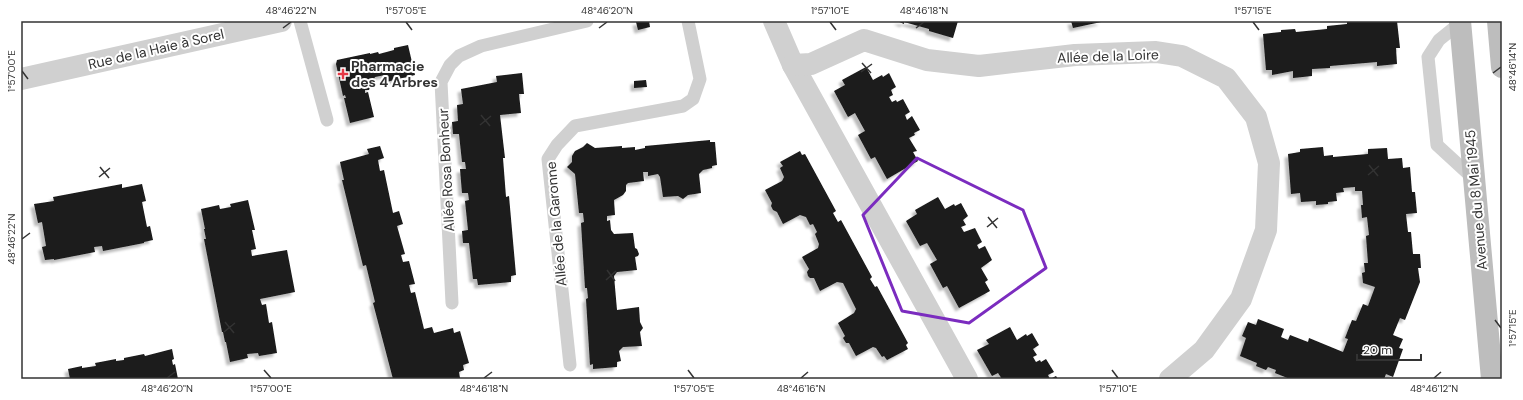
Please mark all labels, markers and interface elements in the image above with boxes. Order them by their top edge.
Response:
text: 48°46'22"N [266,4,317,17]
text: 1°57'05"E [385,4,427,17]
text: 48°46'20"N [581,4,633,17]
text: 1°57'10"E [811,4,849,17]
text: 48°46'18"N [900,4,948,17]
text: 1°57'15"E [1234,4,1272,17]
street label: Rue de la Haie à Sorel [86,25,226,73]
text: 48°46'14"N [1506,43,1519,91]
street label: Allée de la Loire [1057,45,1159,67]
text: 1°57'00"E [5,50,18,92]
place label: Pharmacie des 4 Arbres [351,57,438,91]
marker: Pharmacie des 4 Arbres [338,69,348,79]
street label: Allée Rosa Bonheur [434,108,458,232]
street label: Avenue du 8 Mai 1945 [1461,129,1491,271]
street label: Allée de la Garonne [542,161,570,287]
text: 48°46'22"N [5,213,18,264]
text: 1°57'15"E [1506,309,1519,347]
scale bar [1357,336,1421,362]
text: 20 m [1363,342,1392,358]
text: 48°46'20"N [141,382,193,395]
text: 1°57'00"E [250,382,292,395]
text: 48°46'18"N [460,382,508,395]
text: 1°57'05"E [673,382,715,395]
text: 48°46'16"N [777,382,825,395]
text: 1°57'10"E [1099,382,1137,395]
text: 48°46'12"N [1410,382,1458,395]

